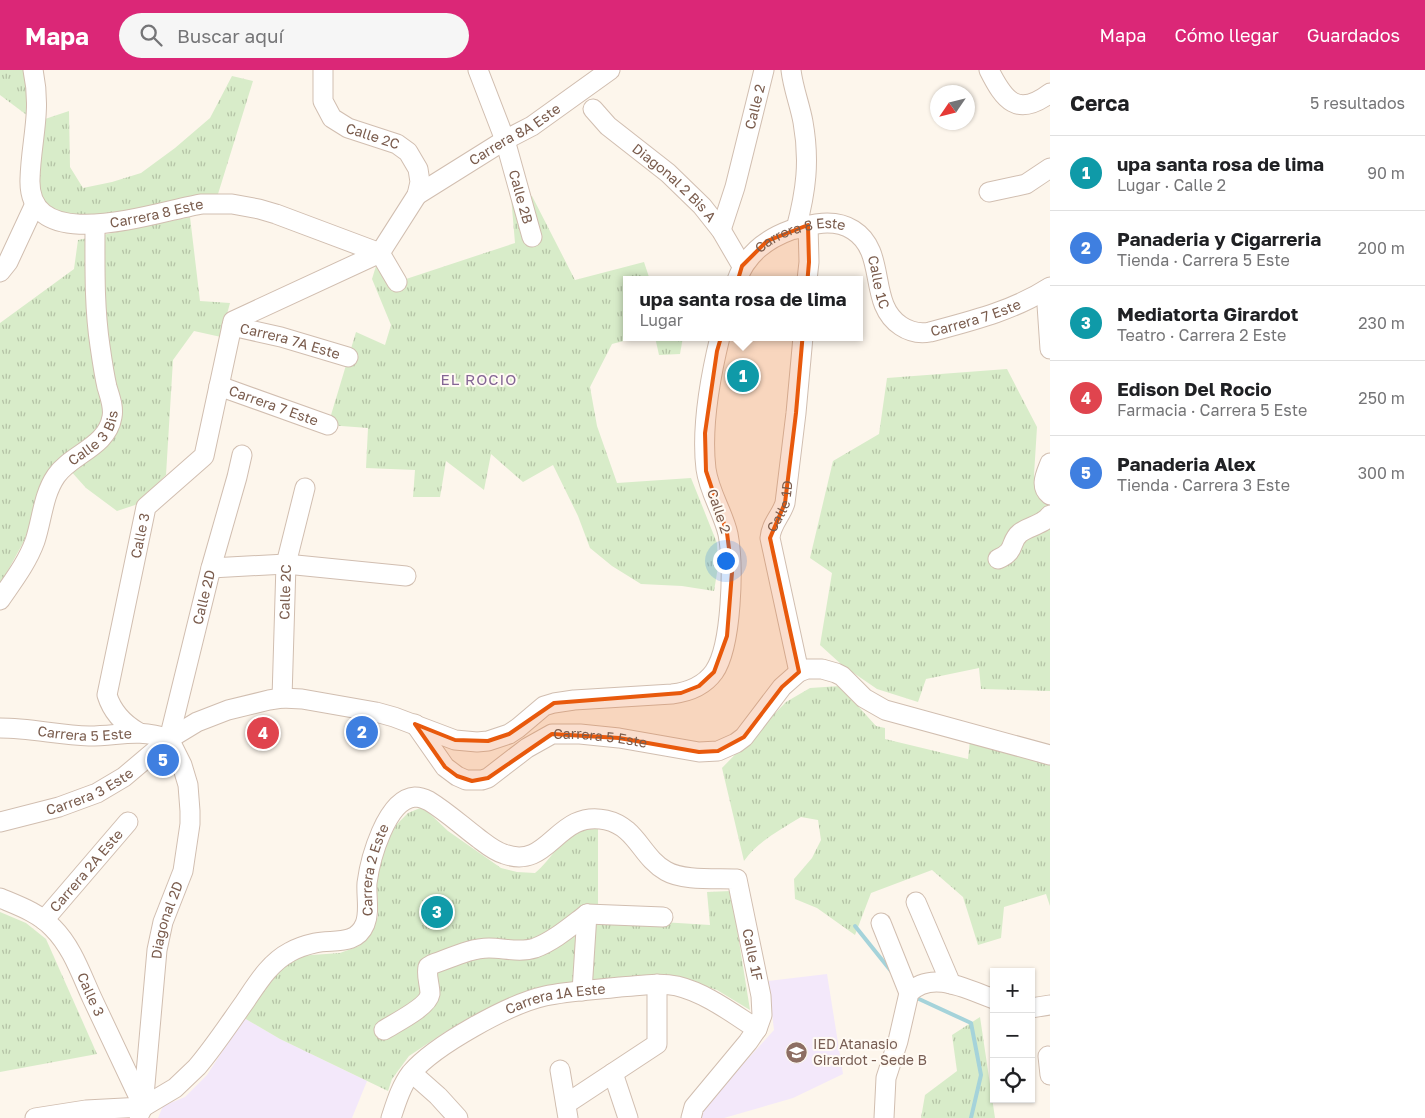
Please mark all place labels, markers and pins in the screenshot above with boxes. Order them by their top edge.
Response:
pin: 1 [727,357,759,395]
pin: 2 [346,713,378,751]
pin: 4 [247,714,279,752]
pin: 5 [147,741,179,779]
pin: 3 [421,893,453,931]
place label: IED Atanasio Girardot - Sede B [813,1035,927,1068]
school or university icon: IED Atanasio Girardot - Sede B [785,1040,809,1064]

